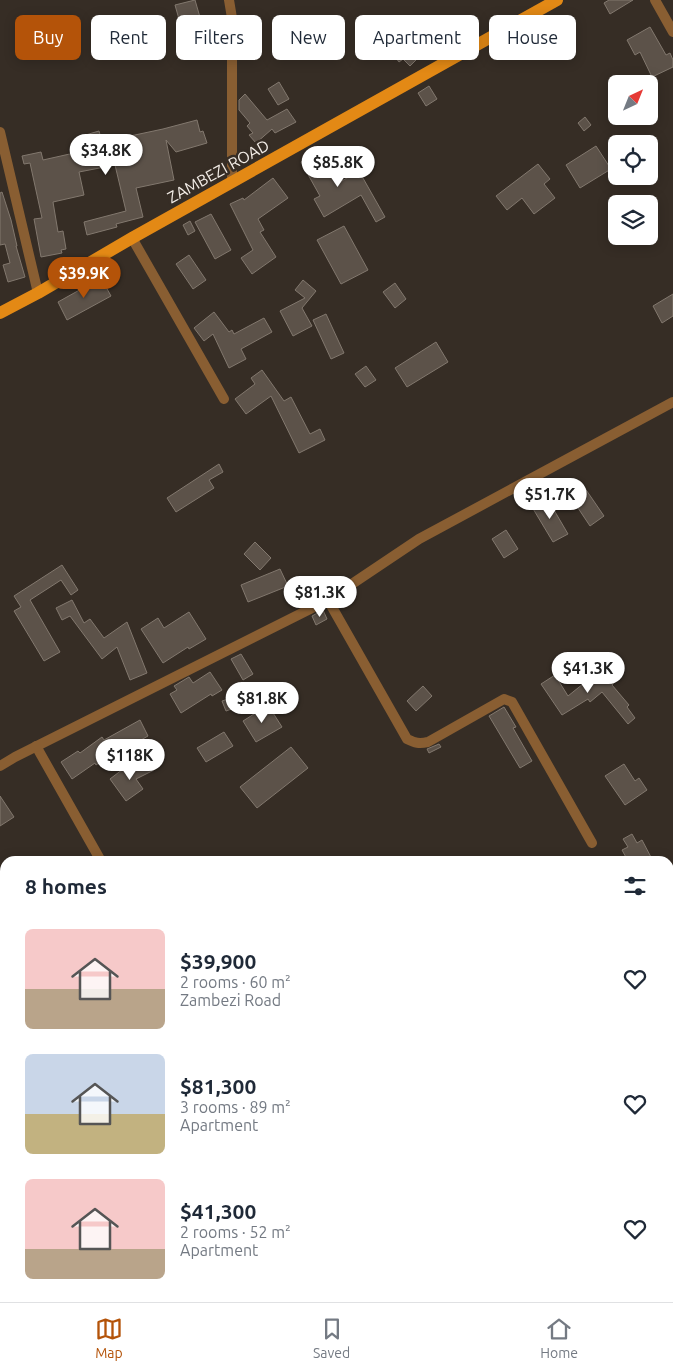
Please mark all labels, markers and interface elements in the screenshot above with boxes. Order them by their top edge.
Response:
chip: Buy [15,15,81,60]
chip: Rent [91,15,166,60]
chip: Filters [176,15,262,60]
chip: New [272,15,345,60]
chip: Apartment [355,15,479,60]
chip: House [489,15,576,60]
north arrow [608,75,658,125]
map controls [608,75,658,245]
pin: $34.8K [65,134,147,176]
button: locate [608,135,658,185]
street label: ZAMBEZI ROAD [164,136,272,206]
text: $34.8K [81,141,131,159]
pin: $85.8K [297,146,379,188]
text: $85.8K [313,153,363,171]
button: layers [608,195,658,245]
pin: $39.9K [43,256,125,299]
text: $39.9K [59,264,109,282]
pin: $51.7K [509,478,591,520]
text: $51.7K [525,485,575,503]
pin: $81.3K [279,576,361,618]
text: $81.3K [295,583,345,601]
pin: $41.3K [547,652,629,694]
text: $41.3K [563,659,613,677]
pin: $81.8K [221,682,303,724]
text: $81.8K [237,689,287,707]
pin: $118K [95,738,165,781]
text: $118K [107,746,153,764]
icon: filters [621,872,649,900]
text: 8 homes [25,874,107,898]
icon: home [65,949,125,1009]
text: $39,900 [180,949,256,973]
icon: heart [621,965,649,993]
text: 2 rooms · 60 m² [180,973,291,991]
text: Zambezi Road [180,991,281,1009]
icon: home [65,1074,125,1134]
text: $81,300 [180,1074,256,1098]
icon: heart [621,1090,649,1118]
text: 3 rooms · 89 m² [180,1098,291,1116]
text: Apartment [180,1116,258,1134]
icon: home [65,1199,125,1259]
text: $41,300 [180,1199,256,1223]
icon: heart [621,1215,649,1243]
text: 2 rooms · 52 m² [180,1223,291,1241]
text: Apartment [180,1241,258,1259]
tab: Map [95,1315,123,1361]
tab: Saved [313,1315,350,1361]
tab: Home [540,1315,578,1361]

